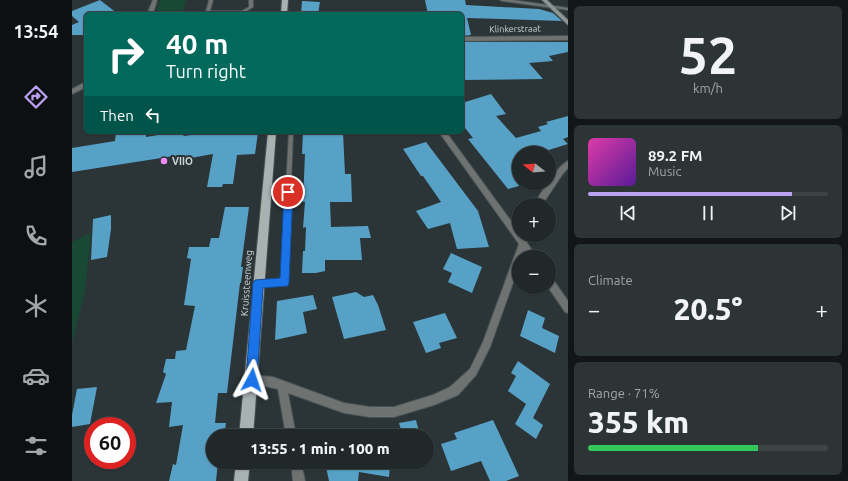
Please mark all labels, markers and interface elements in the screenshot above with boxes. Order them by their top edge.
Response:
text: 13:54 [13,21,59,41]
street label: Klinkerstraat [489,24,541,34]
text: 52 [679,26,737,84]
icon: right [100,28,152,80]
text: 40 m [166,28,228,59]
text: Turn right [166,61,246,81]
text: km/h [693,81,723,95]
icon: directions [22,83,50,111]
icon: left [142,104,164,126]
text: Then [100,107,134,124]
north arrow [512,146,556,190]
map controls [512,146,556,294]
text: 89.2 FM [648,147,702,164]
icon: music [22,153,50,181]
marker: VIIO [159,156,169,166]
place label: VIIO [172,156,193,167]
text: Music [648,164,682,178]
pin [271,175,305,209]
icon: arrive [277,181,299,203]
button: + [512,198,556,242]
icon: previous [617,202,639,224]
icon: pause [697,202,719,224]
icon: next [777,202,799,224]
icon: phone [22,222,50,250]
street label: Kruissteenweg [239,250,254,317]
button: − [512,250,556,294]
text: Climate [588,273,633,287]
icon: climate [22,292,50,320]
text: 20.5° [673,292,743,326]
text: − [588,297,600,322]
text: + [816,297,828,322]
position arrow [231,359,273,401]
icon: car [22,362,50,390]
text: Range · 71% [588,386,660,400]
text: 355 km [588,405,689,439]
speed limit sign: 60 [84,417,136,469]
icon: filters [22,432,50,460]
text: 13:55 · 1 min · 100 m [250,440,390,457]

